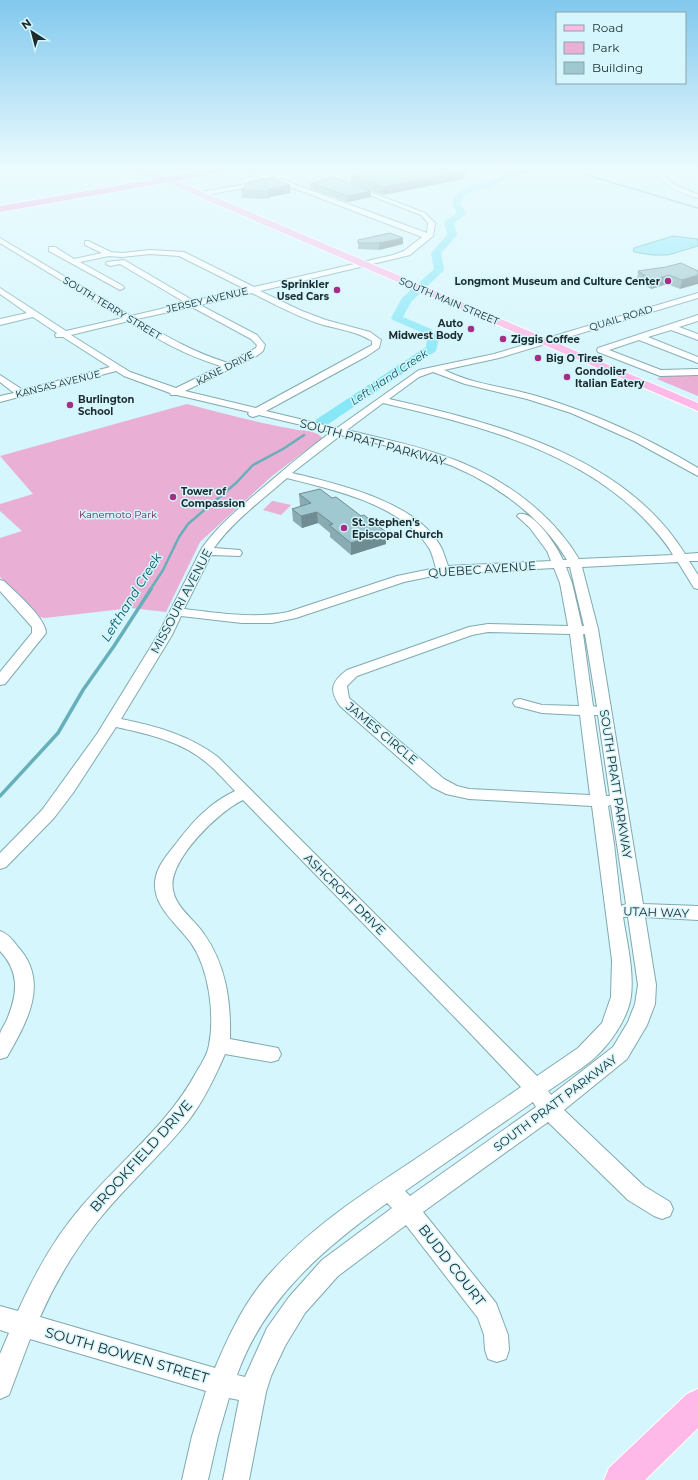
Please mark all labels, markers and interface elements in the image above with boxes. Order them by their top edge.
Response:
north arrow [12,12,52,52]
legend [556,12,686,84]
text: N [18,16,34,32]
text: Road [592,20,623,35]
text: Park [592,40,620,55]
text: Building [592,60,643,75]
street label: SOUTH TERRY STREET [60,273,164,343]
street label: SOUTH MAIN STREET [397,274,501,328]
place label: Longmont Museum and Culture Center [455,275,661,288]
marker: Longmont Museum and Culture Center [663,276,673,286]
place label: Sprinkler Used Cars [277,278,330,303]
street label: JERSEY AVENUE [164,284,250,316]
marker: Sprinkler Used Cars [332,285,342,295]
street label: QUAIL ROAD [588,302,654,334]
place label: Auto Midwest Body [388,317,464,342]
marker: Auto Midwest Body [466,324,476,334]
place label: Ziggis Coffee [511,333,580,346]
marker: Ziggis Coffee [498,334,508,344]
water label: Left Hand Creek [348,346,431,408]
street label: KANE DRIVE [194,348,256,388]
place label: Big O Tires [546,352,603,365]
marker: Big O Tires [533,353,543,363]
place label: Gondolier Italian Eatery [575,365,645,390]
street label: KANSAS AVENUE [14,367,102,401]
marker: Gondolier Italian Eatery [562,372,572,382]
place label: Burlington School [78,393,134,418]
marker: Burlington School [65,400,75,410]
street label: SOUTH PRATT PARKWAY [298,415,448,469]
place label: Tower of Compassion [181,485,245,510]
marker: Tower of Compassion [168,492,178,502]
park label: Kanemoto Park [79,508,157,521]
place label: St. Stephen's Episcopal Church [352,516,443,541]
marker: St. Stephen's Episcopal Church [339,523,349,533]
street label: MISSOURI AVENUE [147,546,215,656]
water label: Lefthand Creek [97,549,165,644]
street label: QUEBEC AVENUE [428,558,536,580]
street label: JAMES CIRCLE [342,698,421,767]
street label: SOUTH PRATT PARKWAY [597,708,635,860]
street label: ASHCROFT DRIVE [301,850,389,938]
street label: UTAH WAY [623,903,690,921]
street label: SOUTH PRATT PARKWAY [490,1051,620,1154]
street label: BROOKFIELD DRIVE [86,1096,196,1216]
street label: BUDD COURT [415,1221,489,1309]
street label: SOUTH BOWEN STREET [43,1323,211,1387]

